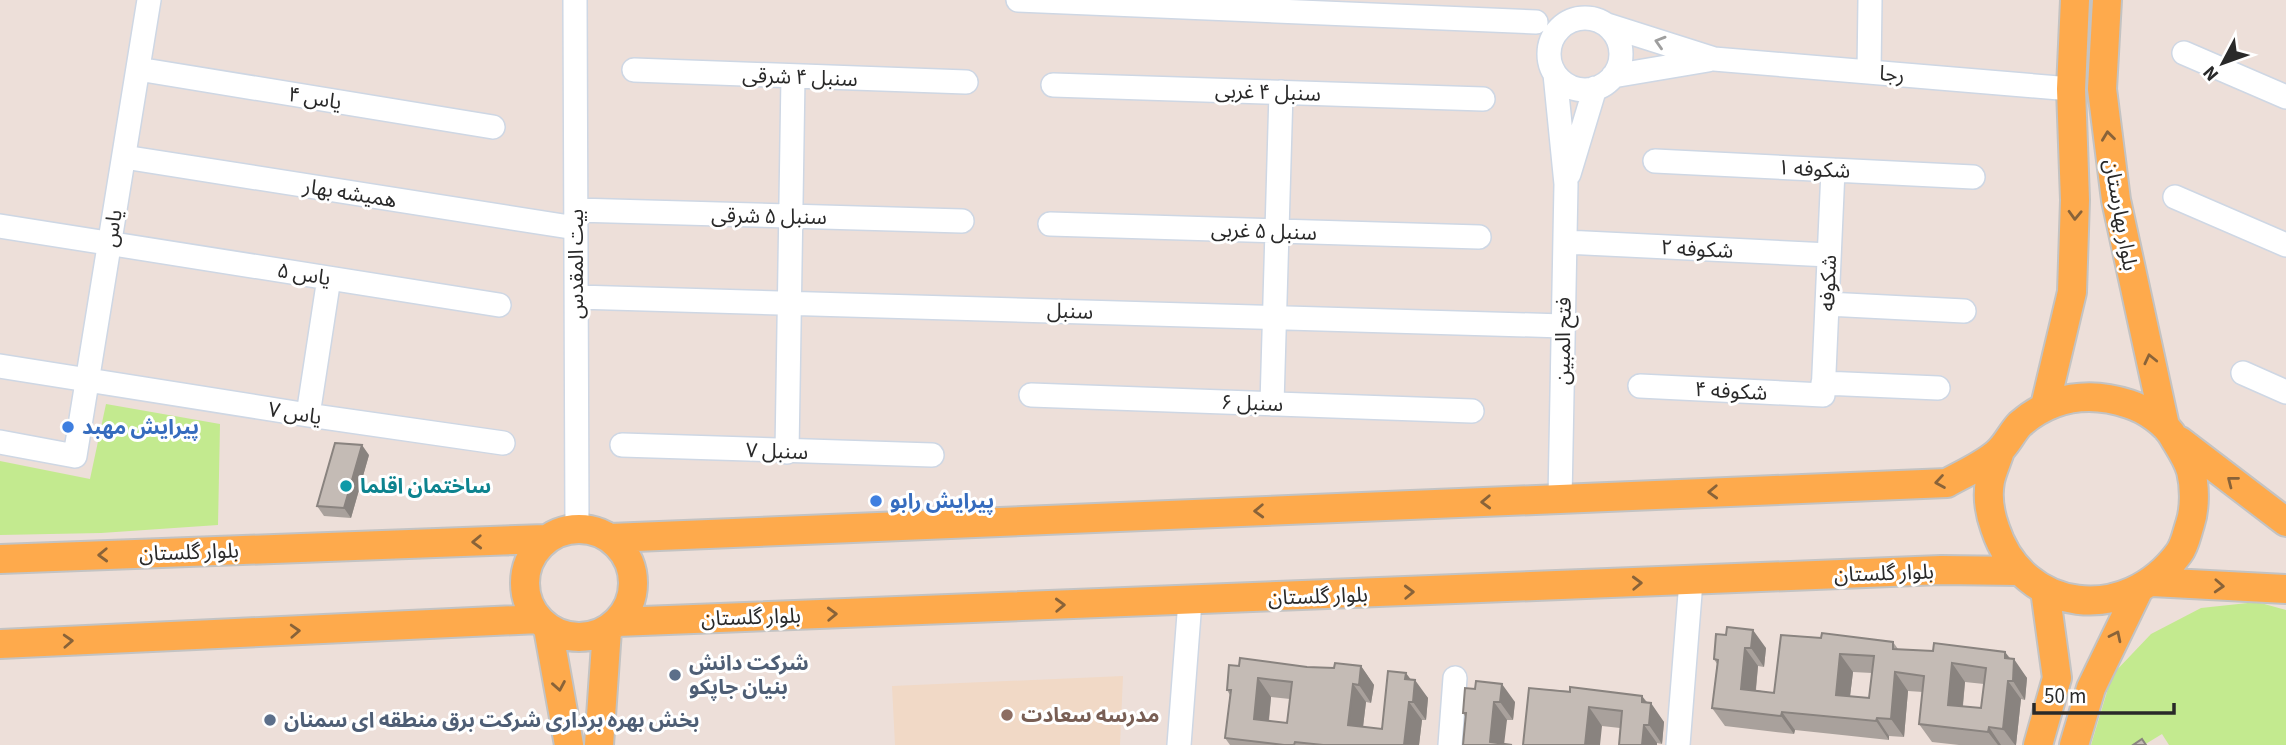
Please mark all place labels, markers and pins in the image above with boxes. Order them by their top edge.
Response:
place label: پیرایش مهبد [82,412,199,442]
marker: پیرایش مهبد [60,419,76,435]
place label: ساختمان اقلما [360,471,491,501]
marker: ساختمان اقلما [338,478,354,494]
place label: پیرایش رابو [890,486,994,516]
marker: پیرایش رابو [868,493,884,509]
place label: شرکت دانش بنیان جاپکو [689,648,809,702]
marker: شرکت دانش بنیان جاپکو [667,667,683,683]
place label: مدرسه سعادت [1021,700,1160,730]
place label: بخش بهره برداری شرکت برق منطقه ای سمنان [284,705,699,735]
marker: مدرسه سعادت [999,707,1015,723]
marker: بخش بهره برداری شرکت برق منطقه ای سمنان [262,712,278,728]

